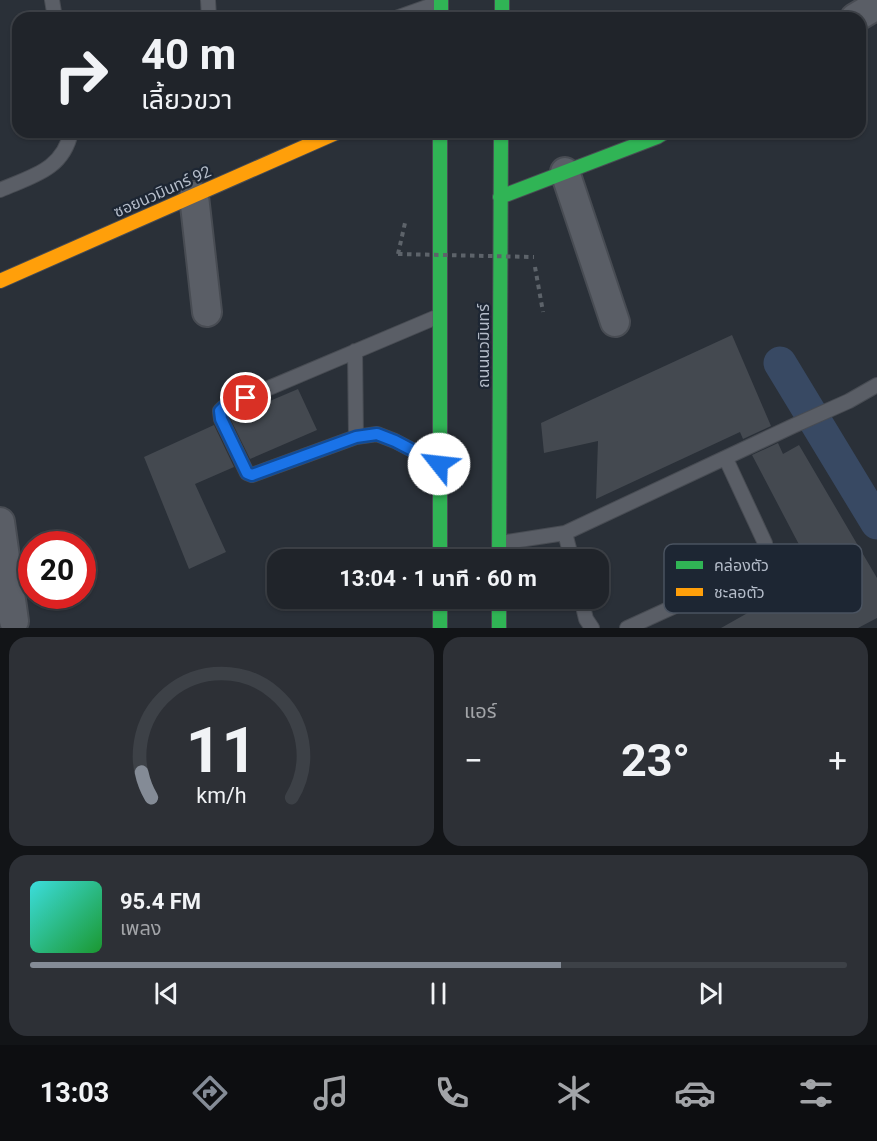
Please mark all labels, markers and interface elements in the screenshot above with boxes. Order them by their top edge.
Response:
text: 40 m [141,30,236,79]
icon: right [42,36,120,114]
text: เลี้ยวขวา [141,84,232,116]
street label: ซอยนวมินทร์ 92 [111,162,214,221]
street label: ถนนนวมินทร์ [474,303,493,388]
pin [220,372,271,423]
icon: arrive [229,381,262,414]
position arrow [407,432,471,496]
speed limit sign: 20 [18,531,96,609]
legend [664,544,862,613]
text: คล่องตัว [714,556,769,575]
text: 13:04 · 1 นาที · 60 m [339,566,537,591]
text: ชะลอตัว [714,583,765,602]
text: แอร์ [464,699,496,723]
text: 11 [186,714,257,787]
text: 23° [621,734,690,787]
text: − [464,741,483,780]
text: + [828,741,847,780]
text: km/h [196,784,247,809]
text: 95.4 FM [120,889,201,914]
text: เพลง [120,916,162,940]
icon: previous [150,977,183,1010]
icon: pause [422,977,455,1010]
icon: next [694,977,727,1010]
icon: directions [189,1072,231,1114]
icon: music [310,1072,352,1114]
icon: phone [431,1072,473,1114]
icon: climate [553,1072,595,1114]
icon: car [674,1072,716,1114]
icon: filters [795,1072,837,1114]
text: 13:03 [40,1077,109,1109]

